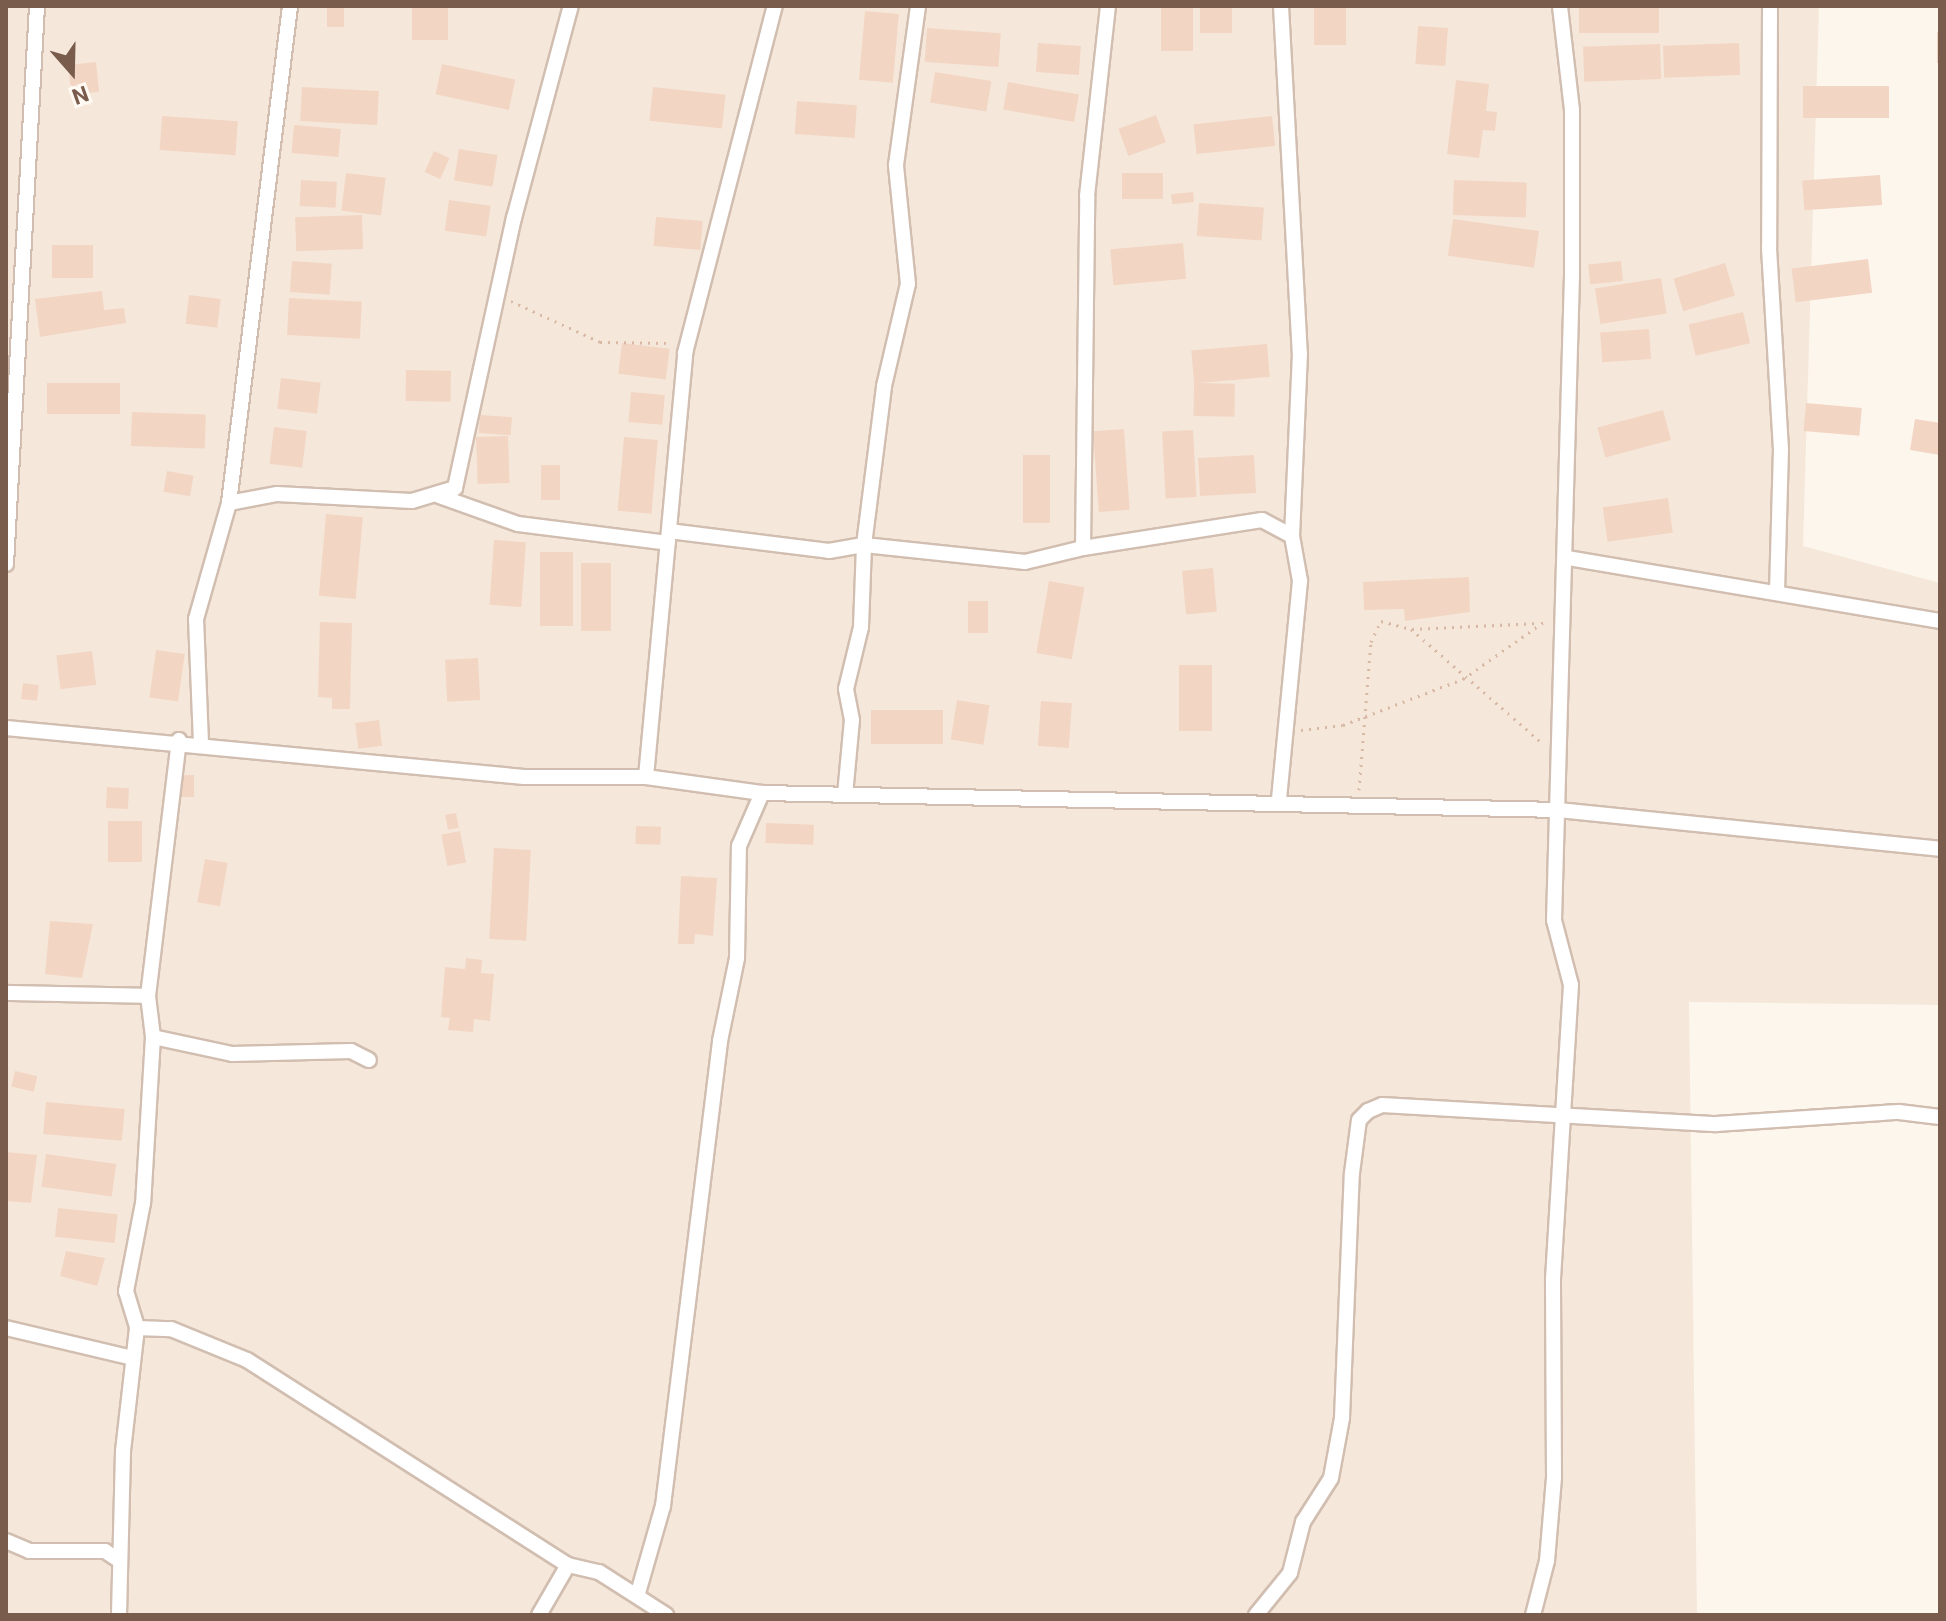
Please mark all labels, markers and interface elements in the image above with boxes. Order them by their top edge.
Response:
north arrow [32,32,112,112]
text: N [69,81,92,109]

